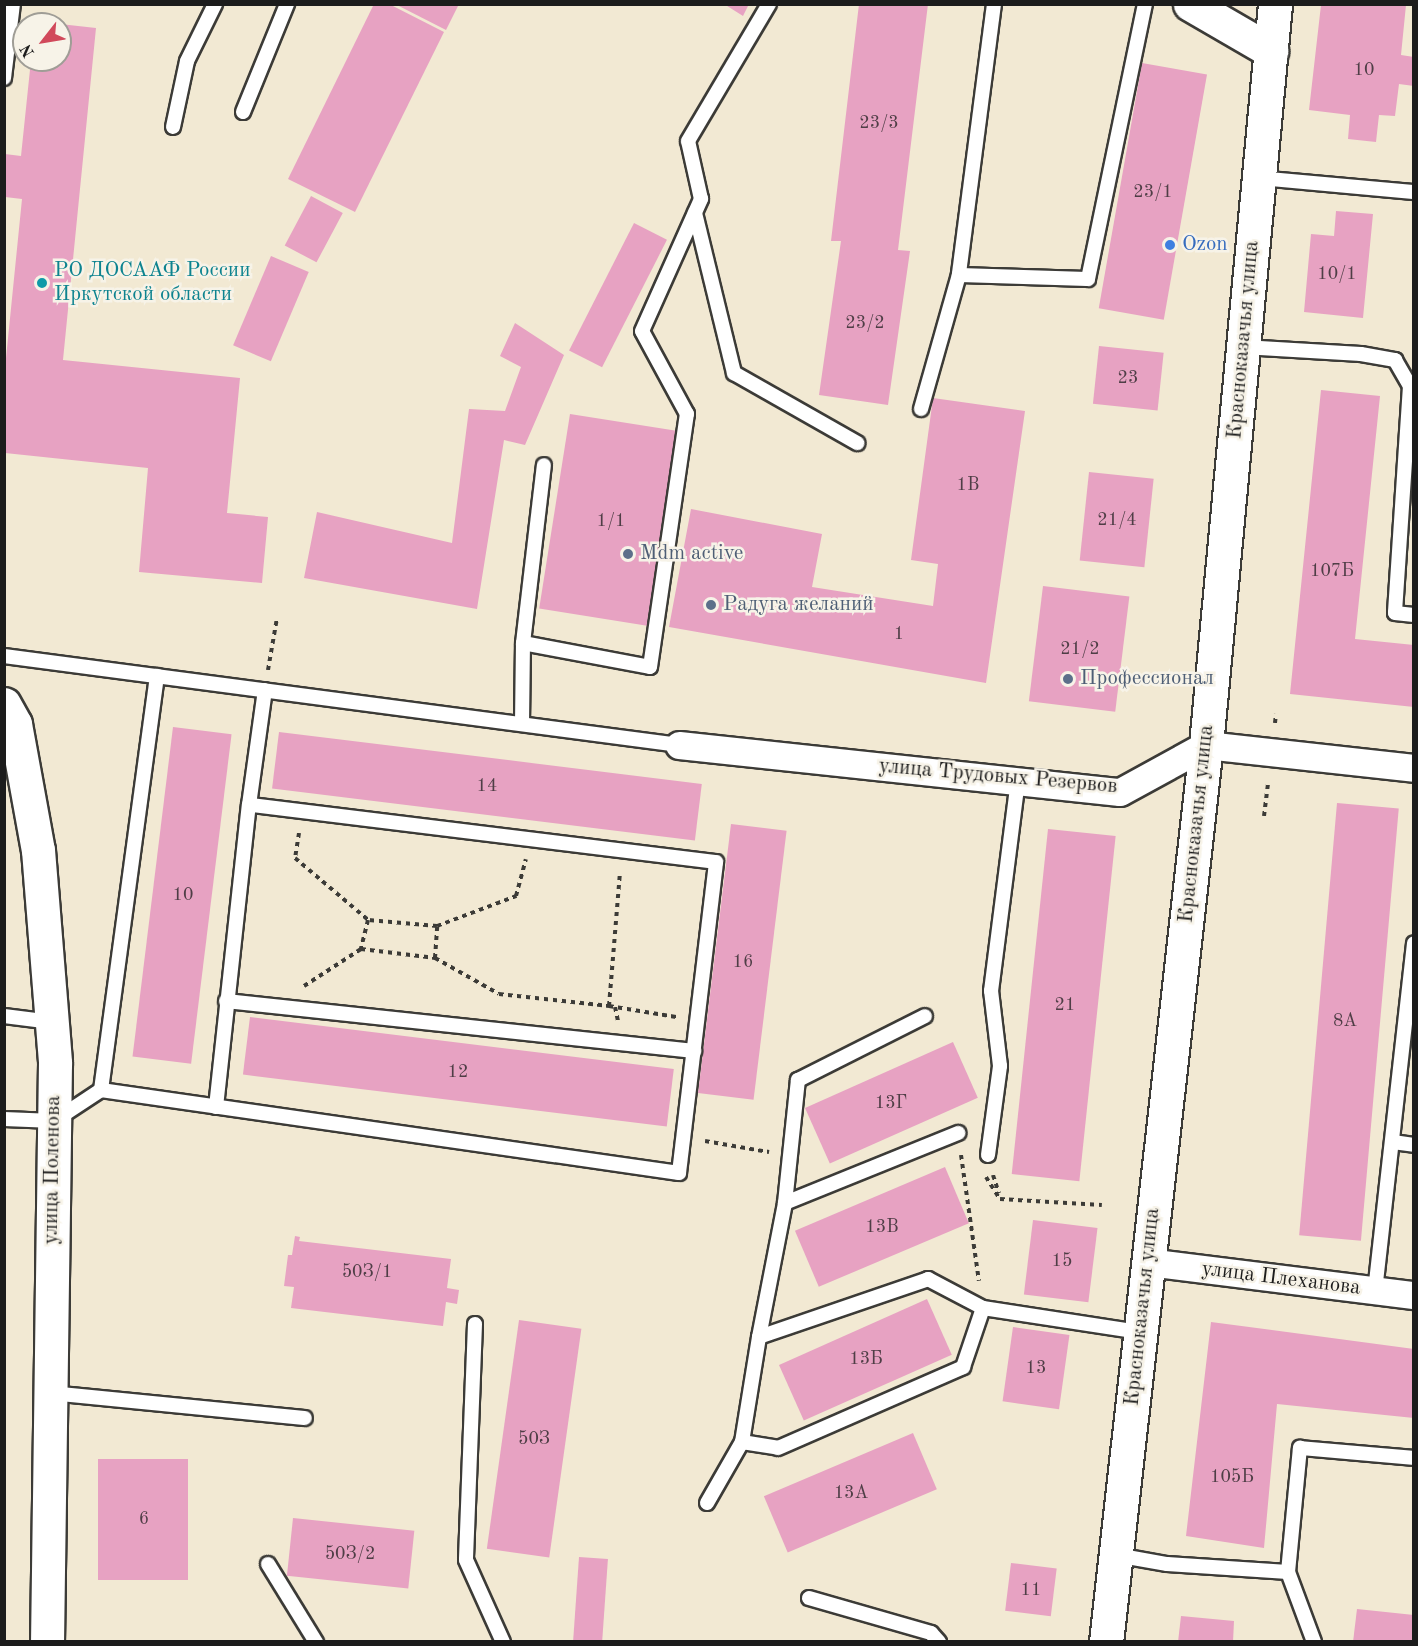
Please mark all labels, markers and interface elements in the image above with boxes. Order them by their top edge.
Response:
north arrow [12,12,72,72]
text: N [18,41,38,60]
house number: 10 [1354,59,1374,81]
house number: 23/3 [859,112,899,134]
house number: 23/1 [1133,181,1173,203]
place label: Ozon [1182,232,1228,258]
marker: Ozon [1163,238,1177,252]
street label: Красноказачья улица [1223,240,1265,440]
place label: РО ДОСААФ России Иркутской области [54,258,250,308]
house number: 10/1 [1317,263,1357,285]
marker: РО ДОСААФ России Иркутской области [35,276,49,290]
house number: 23/2 [845,312,885,334]
house number: 23 [1118,367,1138,389]
house number: 1В [957,474,979,496]
house number: 21/4 [1097,509,1137,531]
house number: 1/1 [597,510,625,532]
place label: Mdm active [640,541,743,567]
marker: Mdm active [621,547,635,561]
house number: 107Б [1310,560,1354,582]
place label: Радуга желаний [723,592,874,618]
marker: Радуга желаний [704,598,718,612]
house number: 1 [894,623,904,645]
house number: 21/2 [1060,638,1100,660]
place label: Профессионал [1080,666,1214,692]
marker: Профессионал [1061,672,1075,686]
street label: Красноказачья улица [1174,724,1220,924]
street label: улица Трудовых Резервов [878,754,1118,800]
house number: 14 [477,775,497,797]
house number: 10 [173,884,193,906]
house number: 16 [733,951,753,973]
house number: 21 [1055,994,1075,1016]
house number: 8А [1333,1010,1357,1032]
house number: 12 [448,1061,468,1083]
house number: 13Г [875,1092,907,1114]
street label: улица Поленова [39,1095,67,1245]
street label: Красноказачья улица [1120,1207,1166,1407]
house number: 13В [865,1216,899,1238]
house number: 15 [1052,1250,1072,1272]
street label: улица Плеханова [1200,1257,1362,1301]
house number: 50З/1 [342,1261,392,1283]
house number: 13Б [849,1348,883,1370]
house number: 13 [1026,1357,1046,1379]
house number: 50З [518,1428,550,1450]
house number: 105Б [1210,1466,1254,1488]
house number: 13А [834,1482,868,1504]
house number: 6 [139,1508,149,1530]
house number: 50З/2 [325,1543,375,1565]
house number: 11 [1021,1579,1041,1601]

